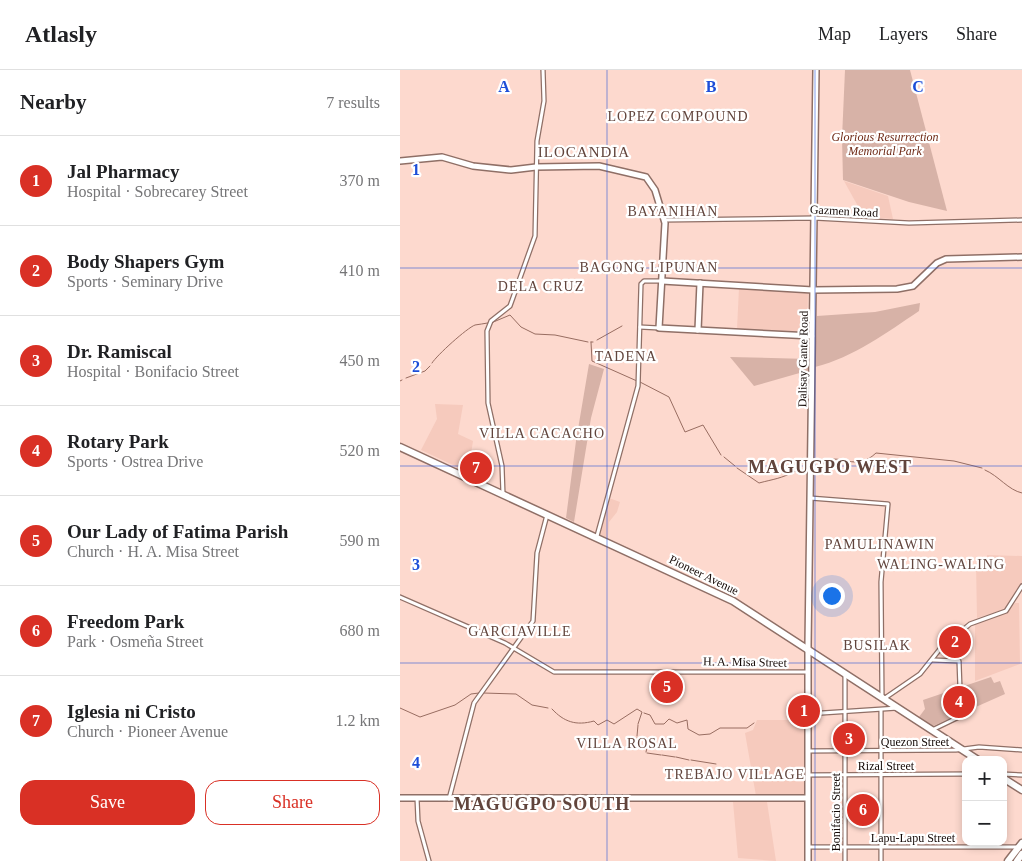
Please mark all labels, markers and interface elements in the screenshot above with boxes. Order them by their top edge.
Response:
text: Atlasly [25,21,97,47]
text: Map [818,24,851,44]
text: Layers [879,24,928,44]
text: Share [956,24,997,44]
text: A [498,78,510,95]
text: B [706,78,717,95]
text: C [912,78,924,95]
text: Nearby [20,90,87,114]
text: 7 results [326,94,380,111]
district label: LOPEZ COMPOUND [607,109,749,124]
park label: Glorious Resurrection Memorial Park [831,130,939,158]
district label: ILOCANDIA [538,144,630,160]
text: Jal Pharmacy [67,161,179,182]
text: 1 [412,161,420,178]
text: 1 [32,172,40,189]
text: 370 m [340,172,380,189]
text: Hospital · Sobrecarey Street [67,183,248,200]
street label: Gazmen Road [810,202,878,220]
district label: BAYANIHAN [628,204,718,219]
text: Body Shapers Gym [67,251,224,272]
district label: BAGONG LIPUNAN [580,260,718,275]
text: 2 [32,262,40,279]
text: 410 m [340,262,380,279]
text: Sports · Seminary Drive [67,273,223,290]
district label: DELA CRUZ [498,279,584,294]
street label: Dalisay Gante Road [795,311,811,407]
text: Dr. Ramiscal [67,341,172,362]
district label: TADENA [595,349,657,364]
text: 3 [32,352,40,369]
text: 450 m [340,352,380,369]
text: 2 [412,358,420,375]
text: Hospital · Bonifacio Street [67,363,239,380]
district label: VILLA CACACHO [479,426,605,441]
text: Rotary Park [67,431,169,452]
text: 4 [32,442,40,459]
text: 520 m [340,442,380,459]
pin: 7 [460,449,492,487]
text: Sports · Ostrea Drive [67,453,203,470]
district label: MAGUGPO WEST [748,457,912,477]
text: Our Lady of Fatima Parish [67,521,288,542]
text: 5 [32,532,40,549]
text: 590 m [340,532,380,549]
district label: PAMULINAWIN [825,537,935,552]
text: Church · H. A. Misa Street [67,543,239,560]
street label: Pioneer Avenue [667,552,741,598]
text: 3 [412,556,420,573]
district label: WALING-WALING [877,557,1005,572]
your location [819,583,845,609]
text: Freedom Park [67,611,184,632]
text: 6 [32,622,40,639]
text: 680 m [340,622,380,639]
pin: 2 [939,623,971,661]
district label: GARCIAVILLE [468,624,572,639]
text: Park · Osmeña Street [67,633,203,650]
district label: BUSILAK [843,638,911,653]
street label: H. A. Misa Street [703,654,788,670]
pin: 5 [651,668,683,706]
pin: 4 [943,683,975,721]
pin: 1 [788,692,820,730]
text: Iglesia ni Cristo [67,701,196,722]
text: 7 [32,712,40,729]
text: 1.2 km [336,712,380,729]
pin: 3 [833,720,865,758]
text: Church · Pioneer Avenue [67,723,228,740]
street label: Quezon Street [881,735,950,749]
district label: VILLA ROSAL [576,736,678,751]
text: 4 [412,754,420,771]
map controls [962,756,1007,846]
button: + [962,756,1007,801]
street label: Rizal Street [858,759,915,773]
district label: TREBAJO VILLAGE [665,767,805,782]
street label: Bonifacio Street [829,772,843,851]
button: Save [20,780,195,825]
button: Share [205,780,380,825]
pin: 6 [847,791,879,829]
district label: MAGUGPO SOUTH [454,794,630,814]
button: − [962,801,1007,846]
street label: Lapu-Lapu Street [871,831,956,845]

